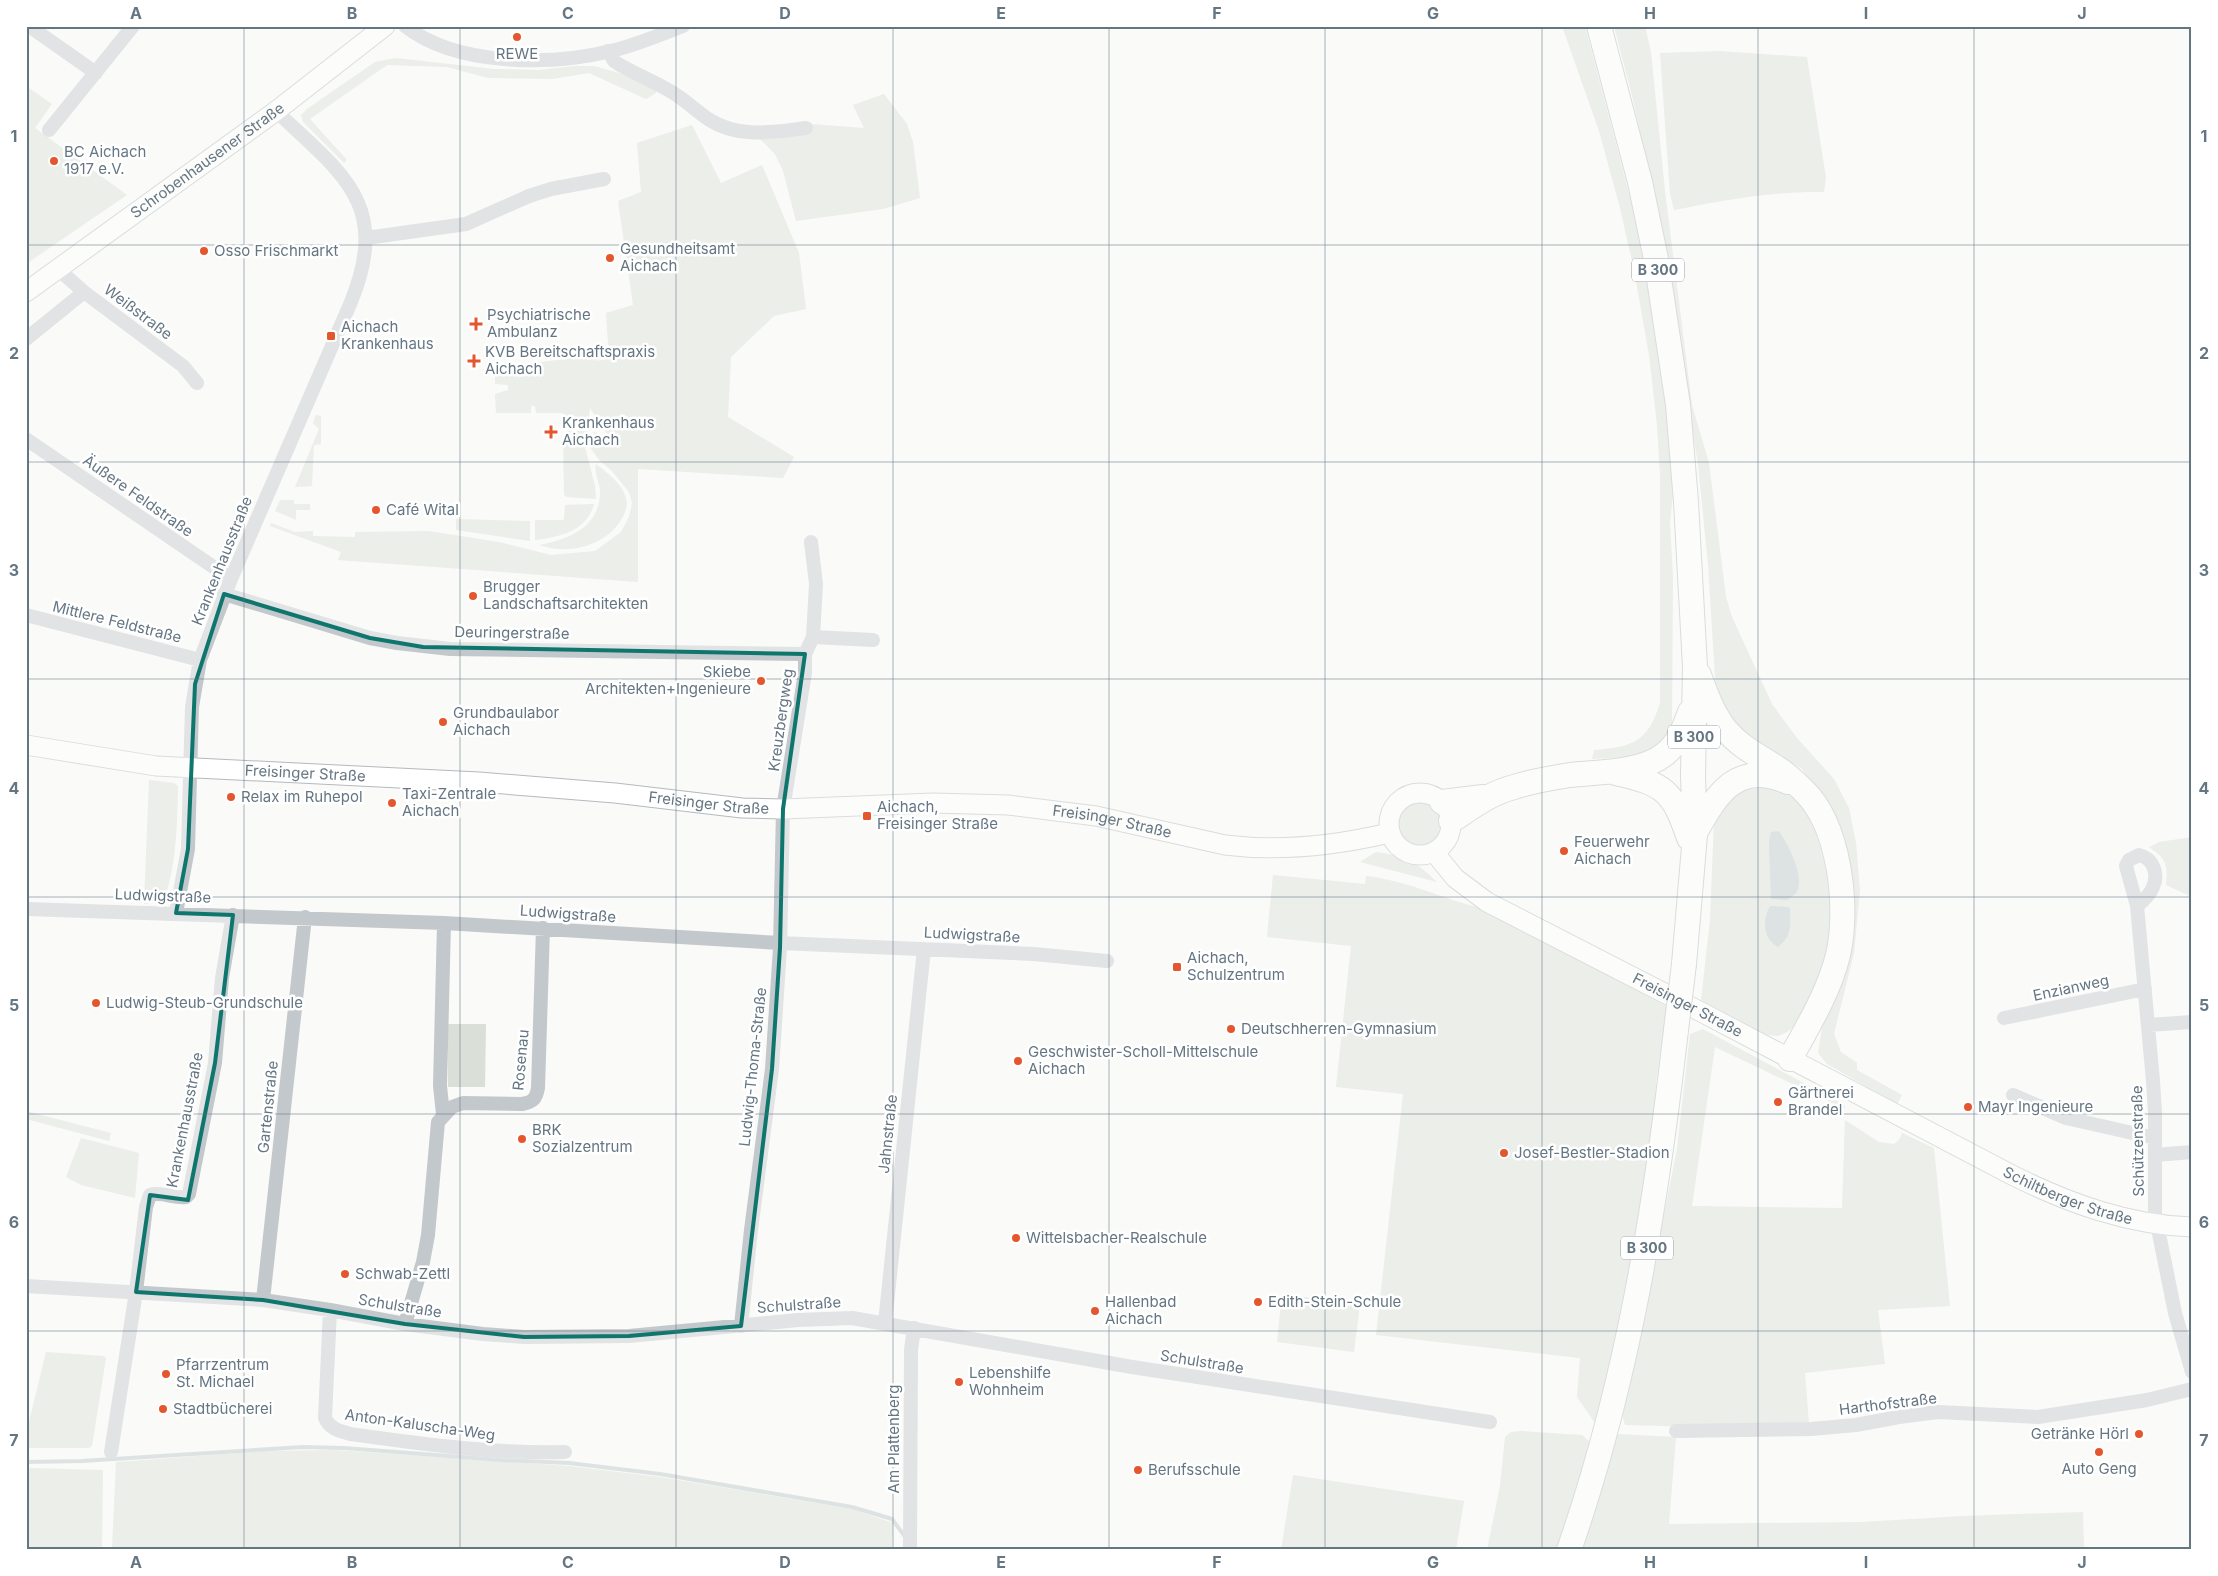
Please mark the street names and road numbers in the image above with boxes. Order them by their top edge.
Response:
street label: Schrobenhausener Straße [127,98,288,222]
road number: B 300 [1632,258,1684,282]
street label: Weißstraße [100,280,176,343]
street label: Äußere Feldstraße [79,450,197,541]
street label: Krankenhausstraße [187,494,256,628]
street label: Mittlere Feldstraße [51,596,183,647]
street label: Deuringerstraße [454,622,570,643]
street label: Kreuzbergweg [764,667,797,773]
road number: B 300 [1668,726,1720,749]
street label: Freisinger Straße [244,760,366,785]
street label: Freisinger Straße [648,787,769,818]
street label: Freisinger Straße [1051,801,1174,842]
street label: Ludwigstraße [114,884,212,907]
street label: Ludwigstraße [519,901,617,926]
street label: Ludwigstraße [923,922,1021,947]
street label: Freisinger Straße [1630,969,1746,1041]
street label: Enzianweg [2031,970,2111,1005]
street label: Ludwig-Thoma-Straße [735,986,770,1148]
street label: Rosenau [508,1029,533,1091]
street label: Krankenhausstraße [162,1051,207,1189]
street label: Gartenstraße [253,1060,282,1154]
street label: Schützenstraße [2127,1085,2148,1197]
street label: Jahnstraße [874,1093,901,1175]
street label: Schiltberger Straße [2000,1162,2134,1228]
road number: B 300 [1621,1236,1673,1260]
street label: Schulstraße [357,1290,443,1321]
street label: Schulstraße [756,1292,842,1317]
street label: Schulstraße [1159,1346,1245,1377]
street label: Am Plattenberg [884,1385,903,1493]
street label: Harthofstraße [1838,1388,1938,1419]
street label: Anton-Kaluscha-Weg [344,1405,496,1444]

